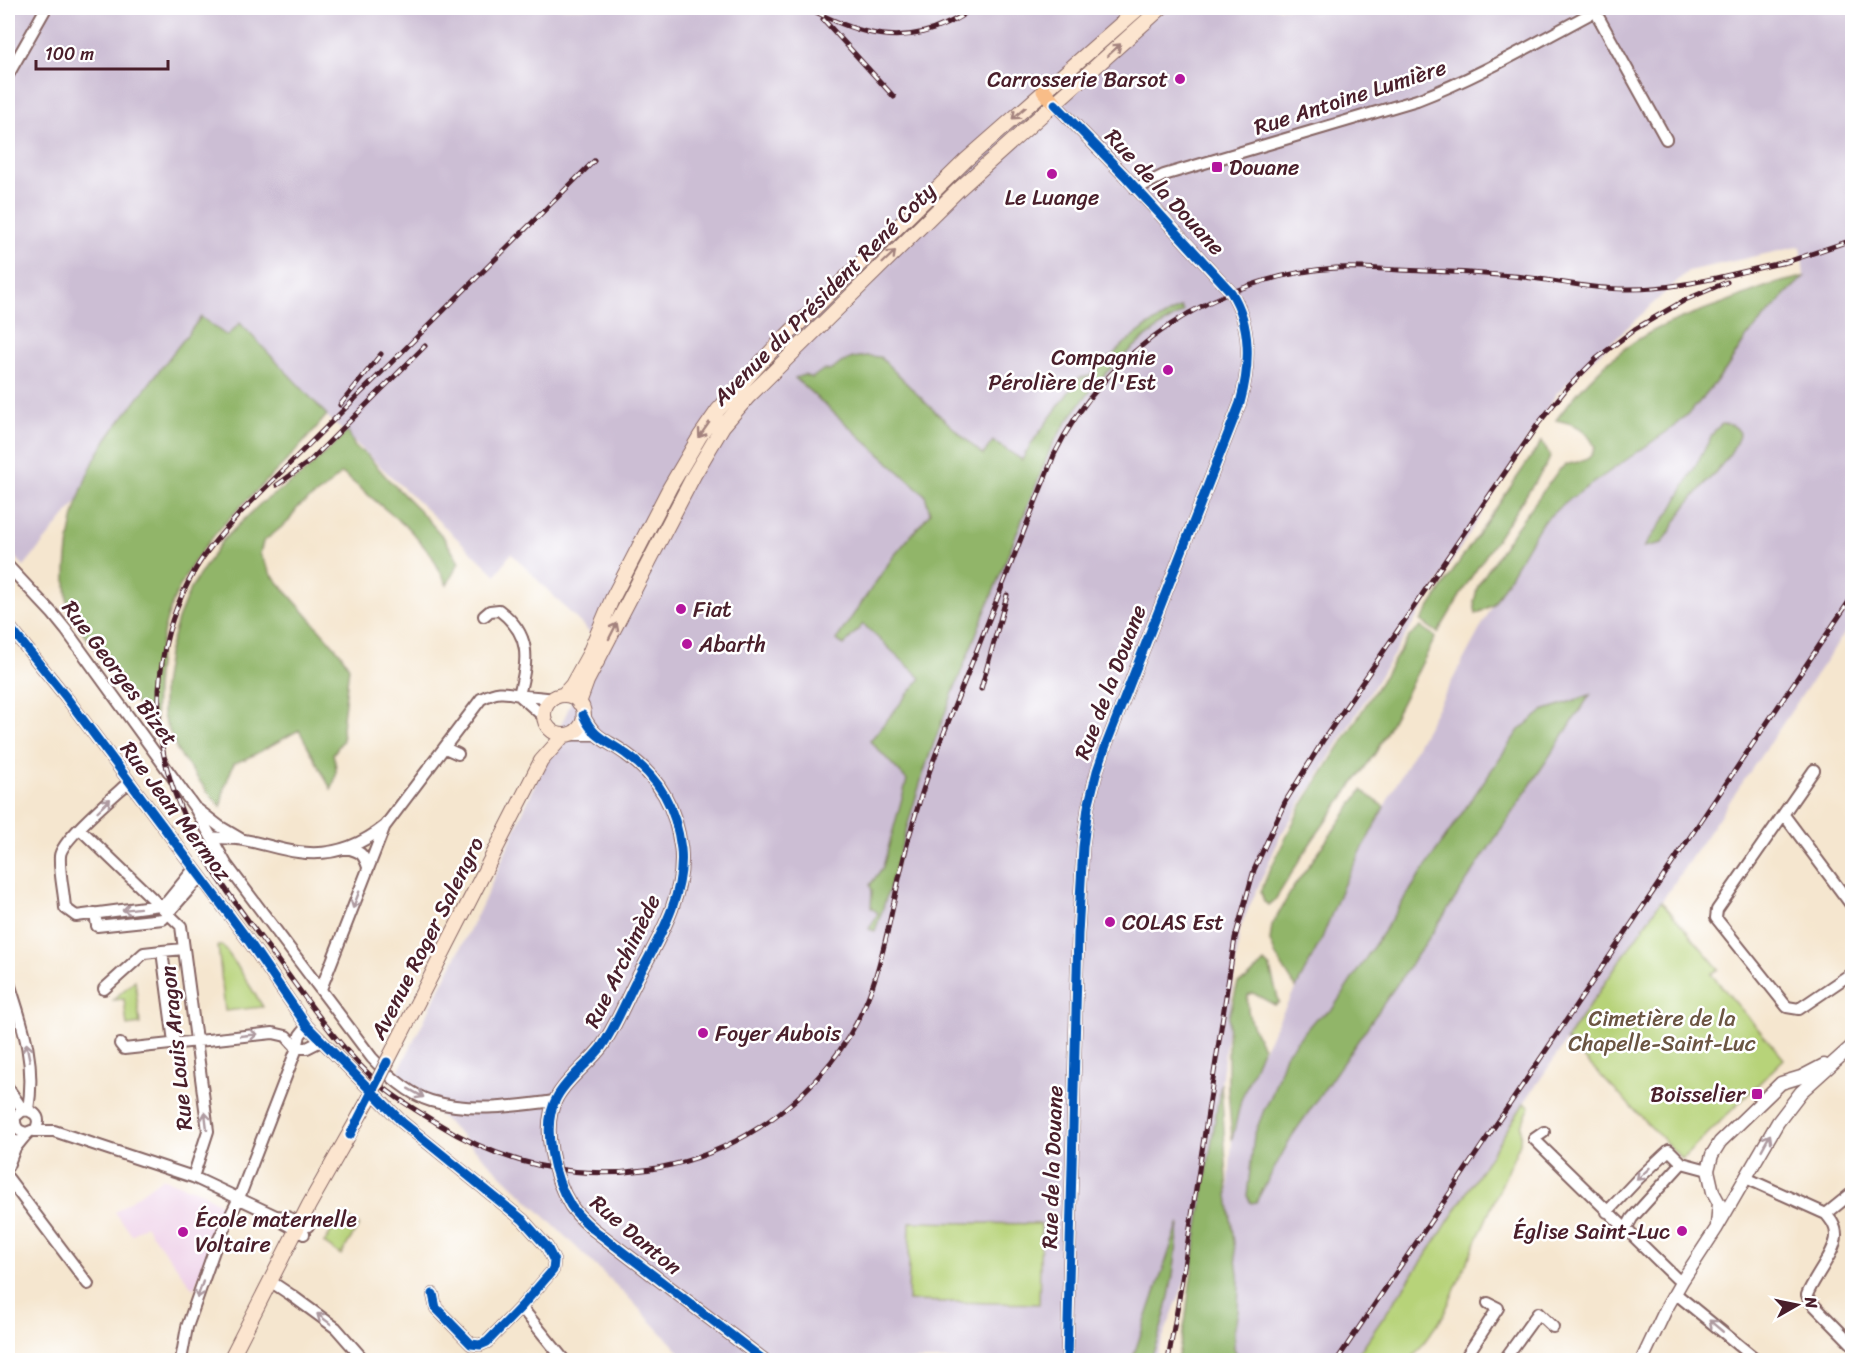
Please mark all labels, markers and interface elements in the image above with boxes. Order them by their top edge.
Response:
scale bar [36,33,168,71]
text: 100 m [45,38,94,70]
one-way arrow [1106,43,1121,58]
street label: Rue Antoine Lumière [1249,47,1451,147]
place label: Carrosserie Barsot [987,60,1168,99]
marker: Carrosserie Barsot [1173,72,1187,86]
one-way arrow [1011,107,1027,120]
street label: Rue de la Douane [1095,119,1235,265]
place label: Douane [1229,148,1299,187]
marker: Douane [1210,160,1224,174]
marker: Le Luange [1045,167,1059,181]
street label: Avenue du Président René Coty [702,172,946,416]
place label: Le Luange [1005,178,1099,217]
one-way arrow [882,250,897,265]
place label: Compagnie Pérolière de l'Est [988,338,1156,402]
marker: Compagnie Pérolière de l'Est [1161,363,1175,377]
one-way arrow [698,421,710,438]
place label: Fiat [693,590,732,629]
street label: Rue Georges Bizet [52,591,189,755]
street label: Rue de la Douane [1063,599,1157,765]
marker: Fiat [674,602,688,616]
one-way arrow [607,622,619,640]
place label: Abarth [698,625,766,664]
marker: Abarth [680,637,694,651]
street label: Rue Jean Mermoz [110,732,242,890]
one-way arrow [97,798,112,813]
street label: Avenue Roger Salengro [358,830,495,1047]
street label: Rue Archimède [573,887,671,1035]
one-way arrow [349,890,360,909]
one-way arrow [122,903,142,914]
place label: COLAS Est [1122,903,1224,942]
marker: COLAS Est [1103,915,1117,929]
street label: Rue Louis Aragon [148,963,204,1132]
park label: Cimetière de la Chapelle-Saint-Luc [1568,999,1756,1063]
place label: Foyer Aubois [715,1014,842,1053]
marker: Foyer Aubois [696,1026,710,1040]
one-way arrow [239,1029,259,1040]
one-way arrow [22,1043,33,1062]
place label: Boisselier [1650,1075,1747,1114]
street label: Rue de la Douane [1030,1085,1074,1249]
one-way arrow [407,1087,424,1099]
marker: Boisselier [1750,1087,1764,1101]
one-way arrow [201,1112,212,1132]
one-way arrow [1761,1133,1772,1151]
one-way arrow [1636,1167,1651,1181]
street label: Rue Danton [581,1184,691,1286]
place label: École maternelle Voltaire [195,1200,357,1264]
place label: Église Saint-Luc [1513,1212,1670,1251]
marker: Église Saint-Luc [1675,1224,1689,1238]
marker: École maternelle Voltaire [176,1225,190,1239]
north arrow [1767,1275,1827,1335]
one-way arrow [194,1280,205,1299]
text: N [1796,1294,1827,1311]
one-way arrow [316,1312,332,1325]
one-way arrow [1708,1320,1724,1333]

